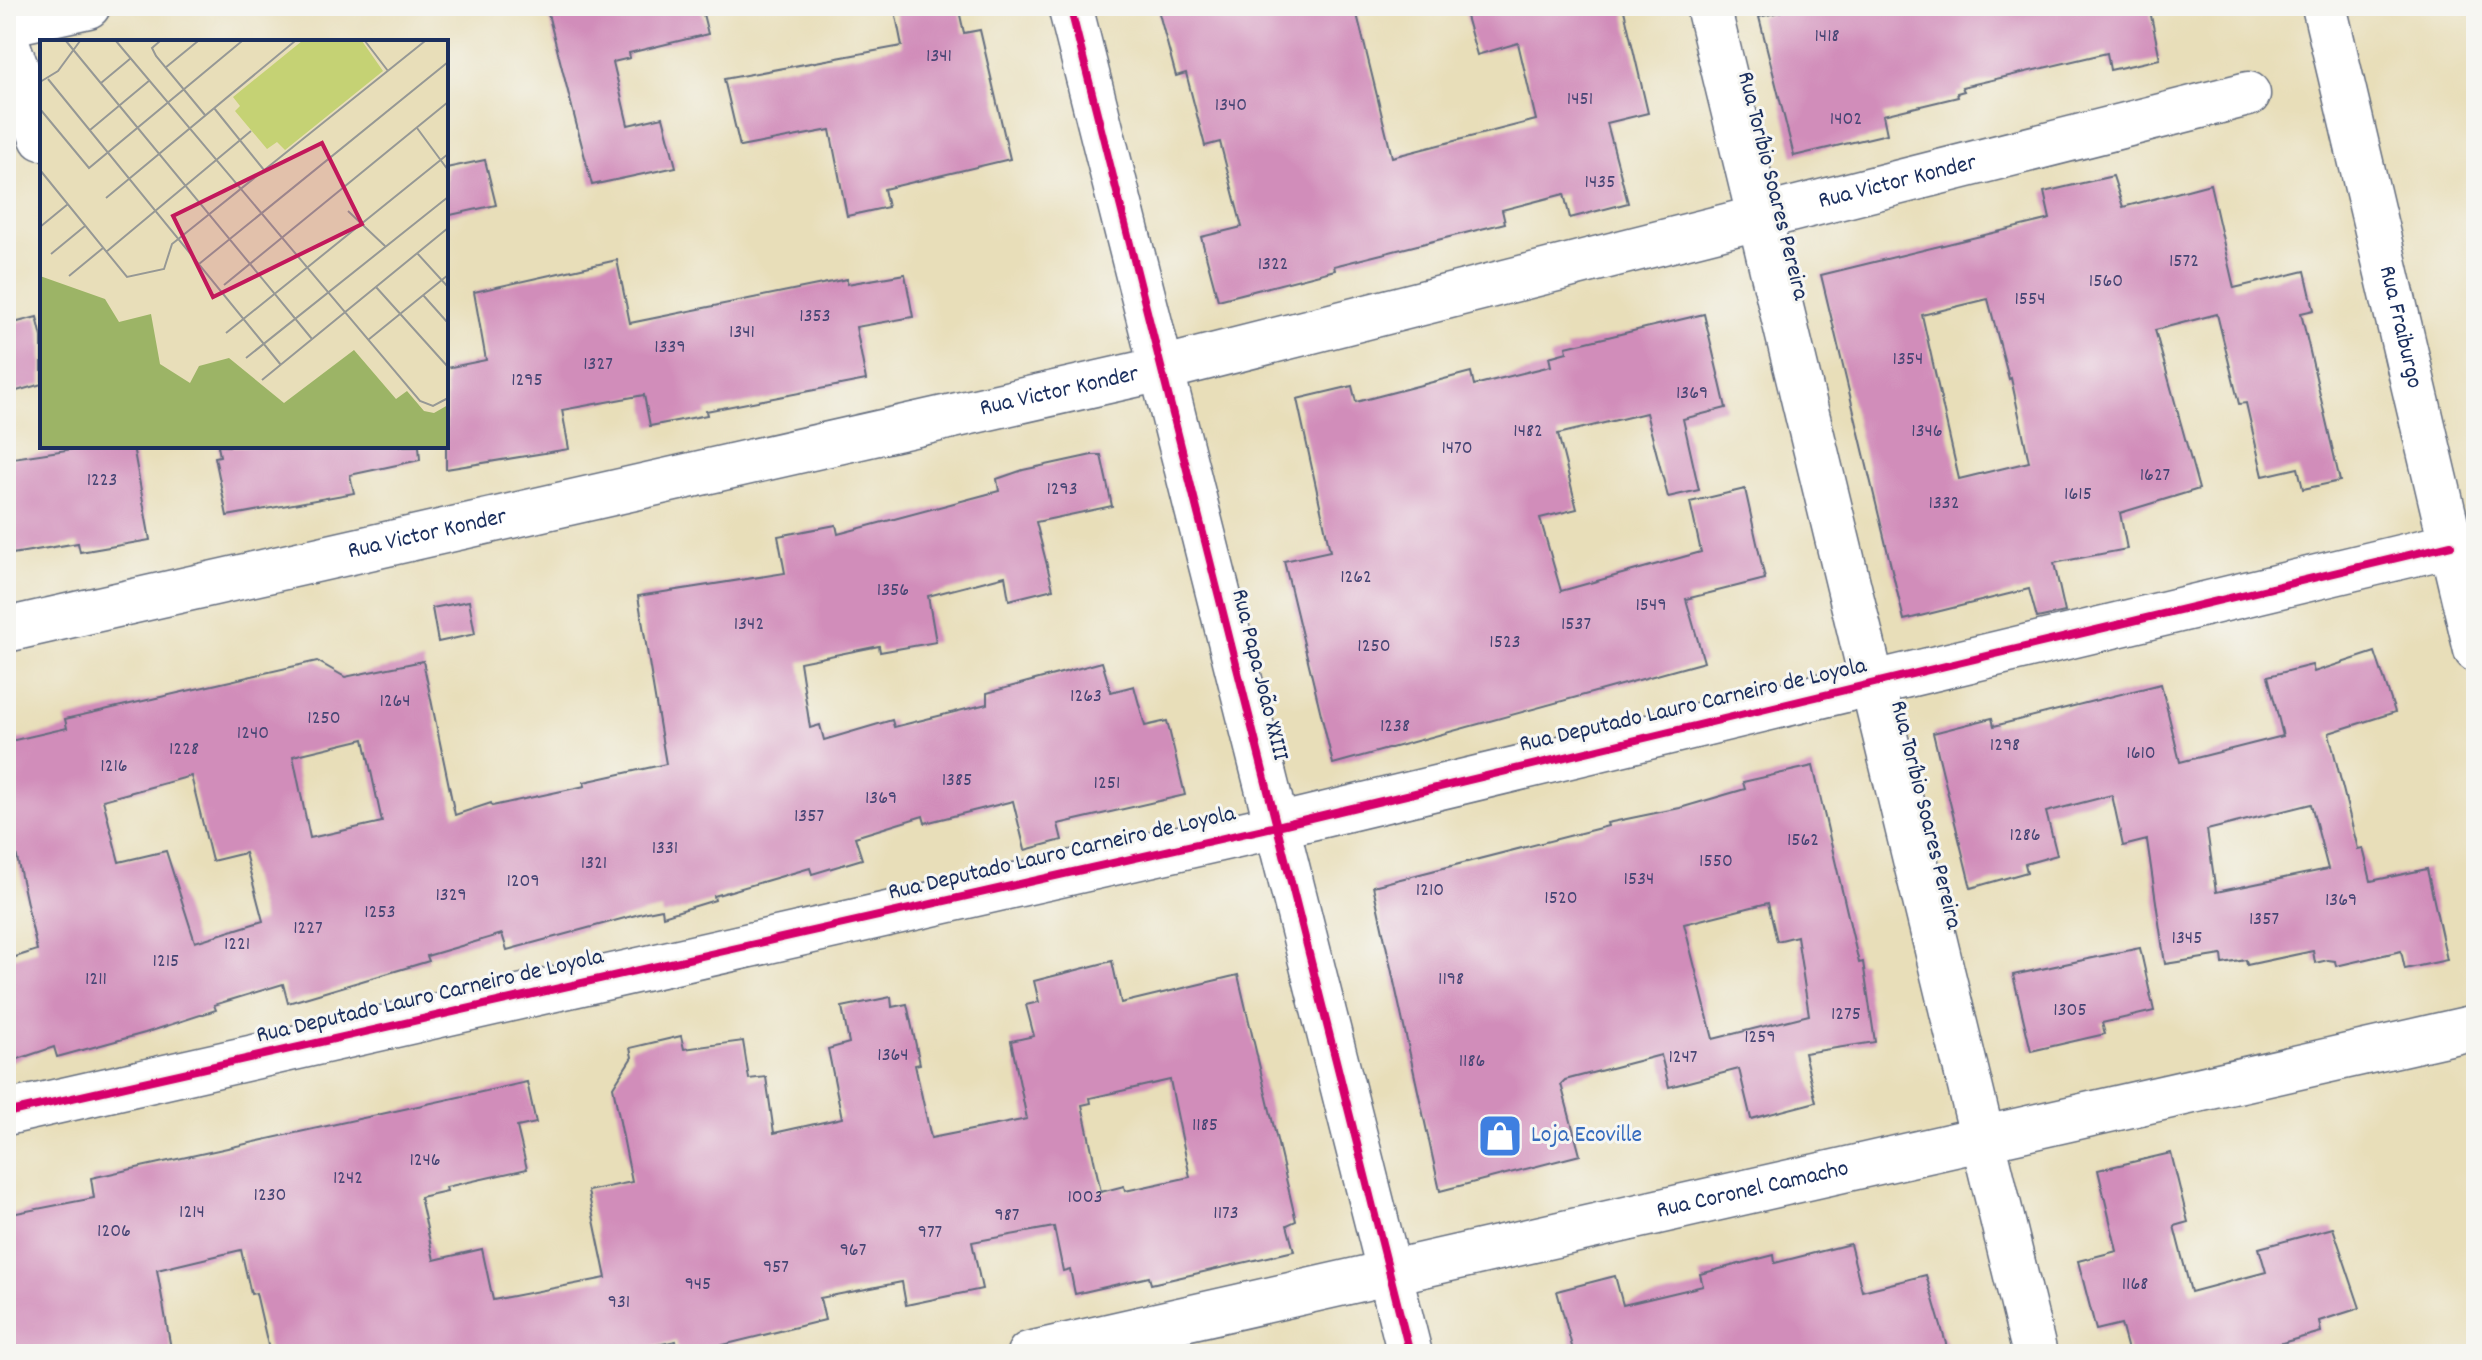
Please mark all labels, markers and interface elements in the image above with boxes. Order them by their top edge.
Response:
house number: 1418 [1814,23,1840,51]
inset map [40,40,448,448]
house number: 1341 [926,43,952,71]
street label: Rua Toríbio Soares Pereira [1727,68,1817,304]
house number: 1451 [1567,86,1593,114]
house number: 1340 [1215,92,1247,120]
house number: 1402 [1830,106,1862,134]
street label: Rua Victor Konder [1815,146,1980,219]
house number: 1435 [1585,169,1615,197]
house number: 1572 [2169,248,2199,276]
house number: 1322 [1258,251,1288,279]
street label: Rua Fraiburgo [2369,262,2431,392]
house number: 1560 [2089,268,2123,296]
house number: 1554 [2014,286,2046,314]
house number: 1353 [799,303,831,331]
house number: 1341 [729,319,755,347]
house number: 1339 [654,334,686,362]
house number: 1354 [1893,346,1923,374]
house number: 1327 [583,351,613,379]
street label: Rua Victor Konder [977,357,1142,426]
house number: 1295 [511,367,543,395]
house number: 1369 [1676,380,1708,408]
house number: 1482 [1513,418,1543,446]
house number: 1346 [1911,418,1943,446]
house number: 1470 [1441,435,1473,463]
house number: 1627 [2140,462,2170,490]
house number: 1223 [87,467,117,495]
house number: 1293 [1046,476,1078,504]
house number: 1615 [2064,481,2092,509]
house number: 1332 [1929,490,1959,518]
street label: Rua Victor Konder [345,500,510,569]
house number: 1262 [1340,564,1372,592]
house number: 1356 [877,577,909,605]
street label: Rua Papa João XXIII [1221,586,1297,765]
house number: 1549 [1635,592,1667,620]
house number: 1342 [734,611,764,639]
house number: 1537 [1561,611,1591,639]
house number: 1523 [1489,629,1521,657]
house number: 1250 [1357,633,1391,661]
street label: Rua Deputado Lauro Carneiro de Loyola [1516,649,1871,763]
house number: 1263 [1070,683,1102,711]
house number: 1264 [379,688,411,716]
street label: Rua Toríbio Soares Pereira [1880,697,1970,933]
house number: 1250 [307,705,341,733]
house number: 1238 [1380,713,1410,741]
house number: 1240 [237,720,269,748]
house number: 1298 [1990,732,2020,760]
house number: 1228 [169,736,199,764]
house number: 1610 [2126,740,2156,768]
house number: 1216 [100,753,128,781]
house number: 1385 [942,767,972,795]
house number: 1251 [1094,770,1120,798]
house number: 1369 [865,785,897,813]
street label: Rua Deputado Lauro Carneiro de Loyola [885,797,1240,911]
house number: 1357 [794,803,824,831]
house number: 1286 [2010,822,2040,850]
house number: 1562 [1787,827,1819,855]
house number: 1331 [652,835,678,863]
house number: 1550 [1699,848,1733,876]
house number: 1321 [581,850,607,878]
house number: 1534 [1624,866,1654,894]
house number: 1209 [506,868,540,896]
house number: 1210 [1416,877,1444,905]
house number: 1329 [435,882,467,910]
house number: 1520 [1544,885,1578,913]
house number: 1369 [2325,887,2357,915]
house number: 1253 [364,899,396,927]
house number: 1357 [2249,906,2279,934]
house number: 1227 [293,915,323,943]
house number: 1345 [2172,925,2202,953]
house number: 1221 [224,931,250,959]
street label: Rua Deputado Lauro Carneiro de Loyola [253,940,608,1054]
house number: 1215 [153,948,179,976]
house number: 1211 [85,966,107,994]
house number: 1198 [1438,966,1464,994]
house number: 1305 [2053,997,2087,1025]
house number: 1275 [1831,1001,1861,1029]
house number: 1259 [1744,1024,1776,1052]
house number: 1364 [877,1042,909,1070]
house number: 1247 [1668,1044,1698,1072]
house number: 1186 [1459,1048,1485,1076]
house number: 1185 [1192,1112,1218,1140]
shop icon: Loja Ecoville [1476,1112,1524,1160]
place label: Loja Ecoville [1531,1119,1642,1153]
house number: 1246 [409,1147,441,1175]
street label: Rua Coronel Camacho [1653,1152,1852,1229]
house number: 1242 [333,1165,363,1193]
house number: 1230 [254,1182,286,1210]
house number: 1003 [1067,1184,1103,1212]
house number: 1214 [179,1199,205,1227]
house number: 1173 [1213,1200,1239,1228]
house number: 987 [995,1202,1019,1230]
house number: 1206 [97,1218,131,1246]
house number: 977 [918,1219,942,1247]
house number: 967 [840,1237,866,1265]
house number: 957 [763,1254,789,1282]
house number: 945 [685,1271,711,1299]
house number: 1168 [2122,1271,2148,1299]
house number: 931 [608,1289,630,1317]

